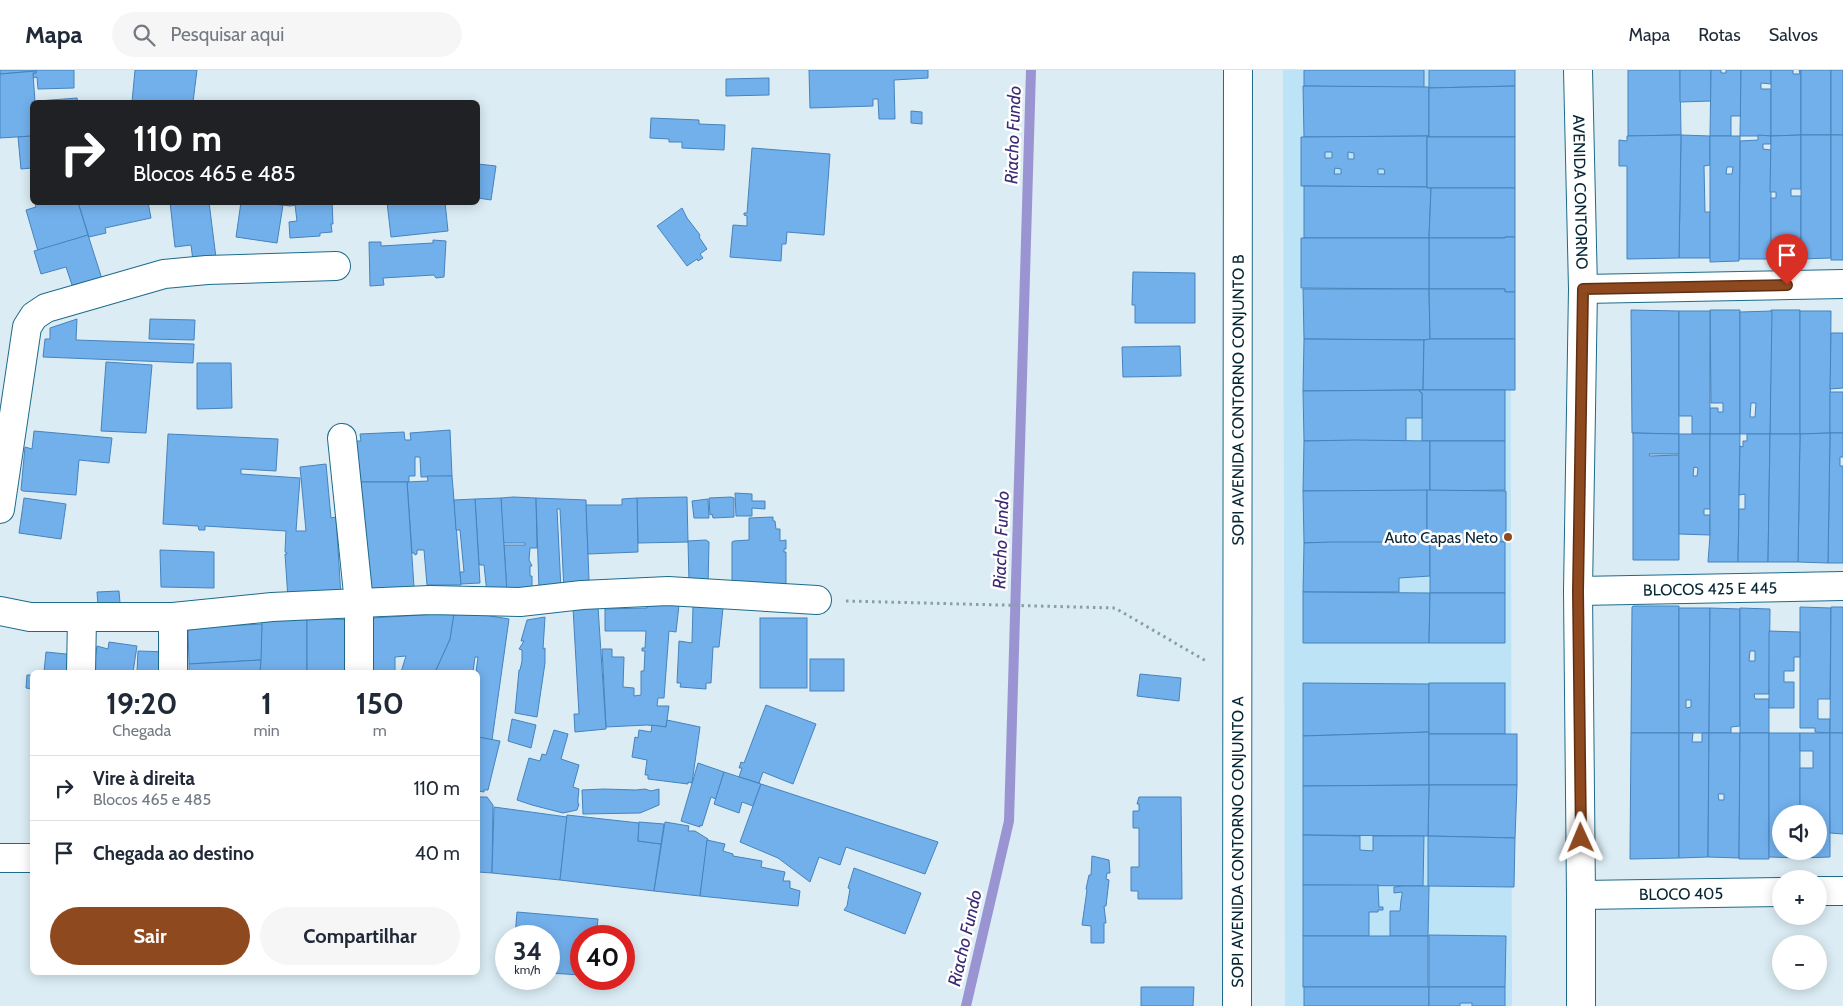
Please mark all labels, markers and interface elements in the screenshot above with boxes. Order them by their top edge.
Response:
search box [112,12,462,57]
text: Mapa [25,20,82,49]
icon: search [130,21,158,49]
text: Pesquisar aqui [170,23,284,46]
text: Mapa [1628,24,1670,46]
text: Rotas [1698,24,1741,46]
text: Salvos [1769,24,1818,46]
water label: Riacho Fundo [1000,85,1026,185]
street label: AVENIDA CONTORNO [1569,114,1592,270]
text: 110 m [133,117,222,160]
icon: right [50,120,115,185]
text: Blocos 465 e 485 [133,160,295,187]
pin [1766,234,1808,285]
icon: arrive [1773,241,1801,269]
street label: SOPI AVENIDA CONTORNO CONJUNTO B [1228,254,1248,545]
water label: Riacho Fundo [988,490,1014,590]
place label: Auto Capas Neto [1385,528,1498,547]
marker: Auto Capas Neto [1502,531,1514,543]
street label: BLOCOS 425 E 445 [1643,578,1777,600]
text: 19:20 [106,685,178,722]
text: 1 [261,685,272,722]
text: 150 [356,685,404,722]
street label: SOPI AVENIDA CONTORNO CONJUNTO A [1228,696,1247,988]
text: Chegada [112,721,171,740]
text: min [253,721,280,740]
text: m [373,721,387,740]
text: Vire à direita [93,767,195,790]
icon: right [50,774,78,802]
text: 110 m [413,777,460,800]
text: Blocos 465 e 485 [93,790,211,809]
map controls [1772,805,1827,990]
button: sound [1772,805,1827,860]
position arrow [1554,811,1606,863]
icon: arrive [50,839,78,867]
text: Chegada ao destino [93,842,254,865]
text: 40 m [415,842,460,865]
button: + [1772,870,1827,925]
street label: BLOCO 405 [1639,884,1723,904]
water label: Riacho Fundo [943,888,987,988]
button: Sair [50,907,250,965]
button: Compartilhar [260,907,460,965]
speed limit sign: 40 [570,925,635,990]
button: − [1772,935,1827,990]
text: 34 [513,936,542,966]
text: km/h [514,962,541,977]

